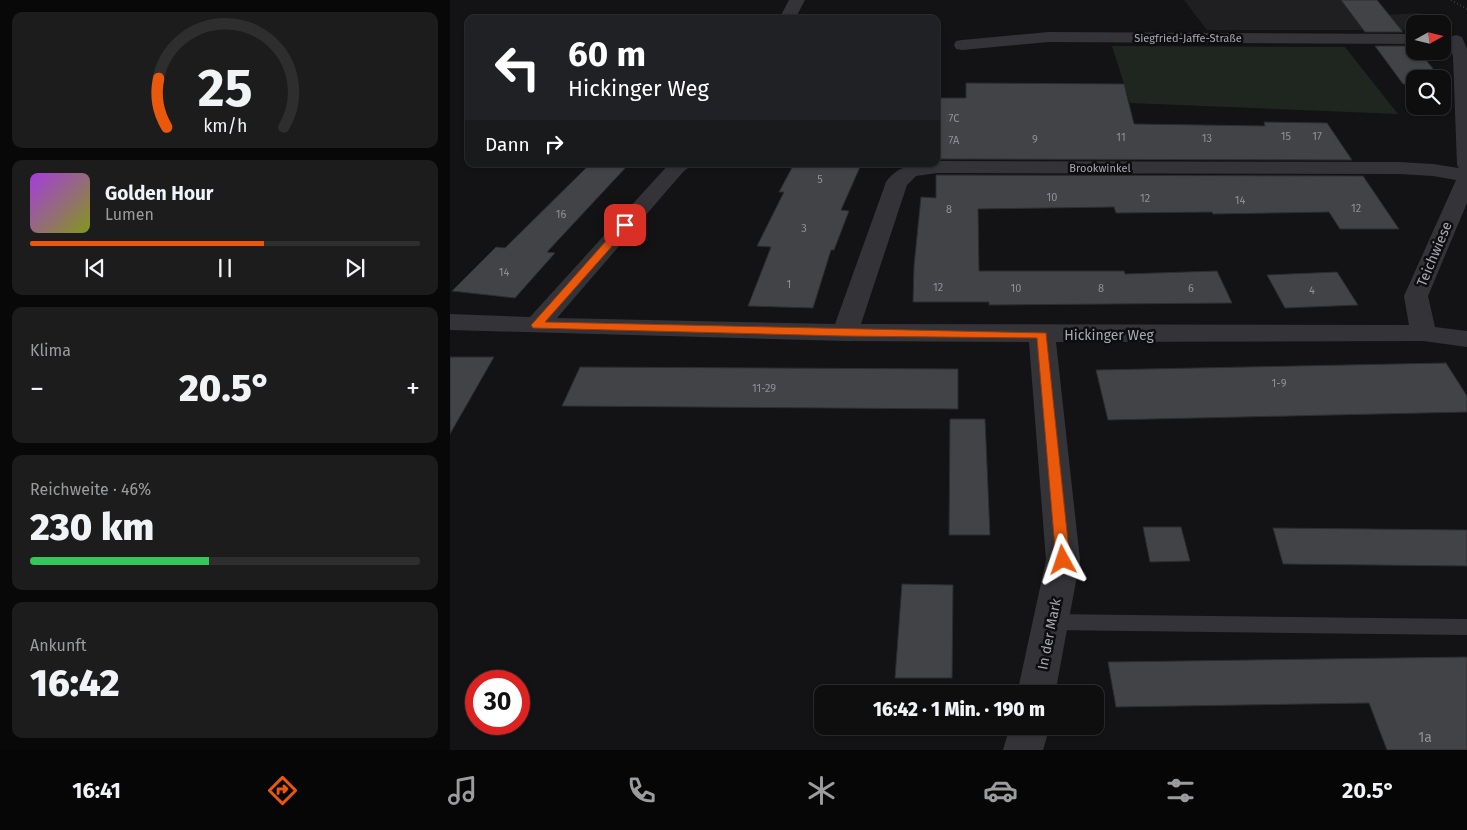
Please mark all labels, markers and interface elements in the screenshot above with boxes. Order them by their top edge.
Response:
north arrow [1406,15,1451,60]
map controls [1406,15,1451,115]
street label: Siegfried-Jaffe-Straße [1134,32,1242,45]
text: 60 m [568,33,646,75]
icon: left [485,35,550,100]
text: 25 [198,57,252,120]
button: search [1406,70,1451,115]
text: Hickinger Weg [568,75,709,102]
house number: 7C [949,112,959,125]
text: km/h [203,115,247,137]
icon: right [540,130,568,158]
house number: 15 [1281,130,1292,143]
house number: 17 [1312,130,1322,143]
house number: 11 [1116,131,1126,144]
house number: 13 [1202,132,1212,145]
text: Dann [485,133,530,156]
house number: 9 [1032,133,1038,146]
house number: 7A [949,134,960,147]
street label: Brookwinkel [1069,162,1131,175]
house number: 5 [817,173,823,186]
text: Golden Hour [105,182,214,205]
house number: 10 [1047,191,1057,204]
house number: 12 [1140,192,1150,205]
house number: 14 [1235,194,1245,207]
house number: 12 [1351,202,1361,215]
house number: 8 [946,203,952,216]
pin [604,204,646,246]
text: Lumen [105,205,154,224]
house number: 16 [556,208,566,221]
icon: arrive [611,211,639,239]
street label: Teichwiese [1413,219,1456,289]
house number: 3 [801,222,807,235]
icon: previous [81,254,109,282]
icon: pause [211,254,239,282]
icon: next [341,254,369,282]
house number: 14 [499,266,509,279]
house number: 1 [787,278,791,291]
house number: 12 [933,281,943,294]
house number: 10 [1011,282,1021,295]
house number: 8 [1098,282,1104,295]
house number: 6 [1188,282,1194,295]
house number: 4 [1309,284,1315,297]
street label: Hickinger Weg [1064,327,1155,344]
text: Klima [30,341,71,360]
text: 20.5° [179,365,271,411]
text: − [30,372,44,405]
text: + [406,372,420,405]
house number: 1-9 [1272,377,1287,390]
house number: 11-29 [752,382,776,395]
text: Reichweite · 46% [30,480,151,499]
text: 230 km [30,504,154,550]
position arrow [1036,533,1088,585]
street label: In der Mark [1034,596,1065,671]
text: Ankunft [30,636,86,655]
text: 16:42 [30,660,120,706]
speed limit sign: 30 [465,670,530,735]
text: 16:42 · 1 Min. · 190 m [873,698,1045,721]
house number: 1a [1418,729,1432,746]
icon: directions [265,773,300,808]
icon: music [445,773,480,808]
icon: phone [624,773,659,808]
icon: climate [804,773,839,808]
icon: car [983,773,1018,808]
icon: filters [1163,773,1198,808]
text: 16:41 [72,777,121,804]
text: 20.5° [1342,777,1395,804]

